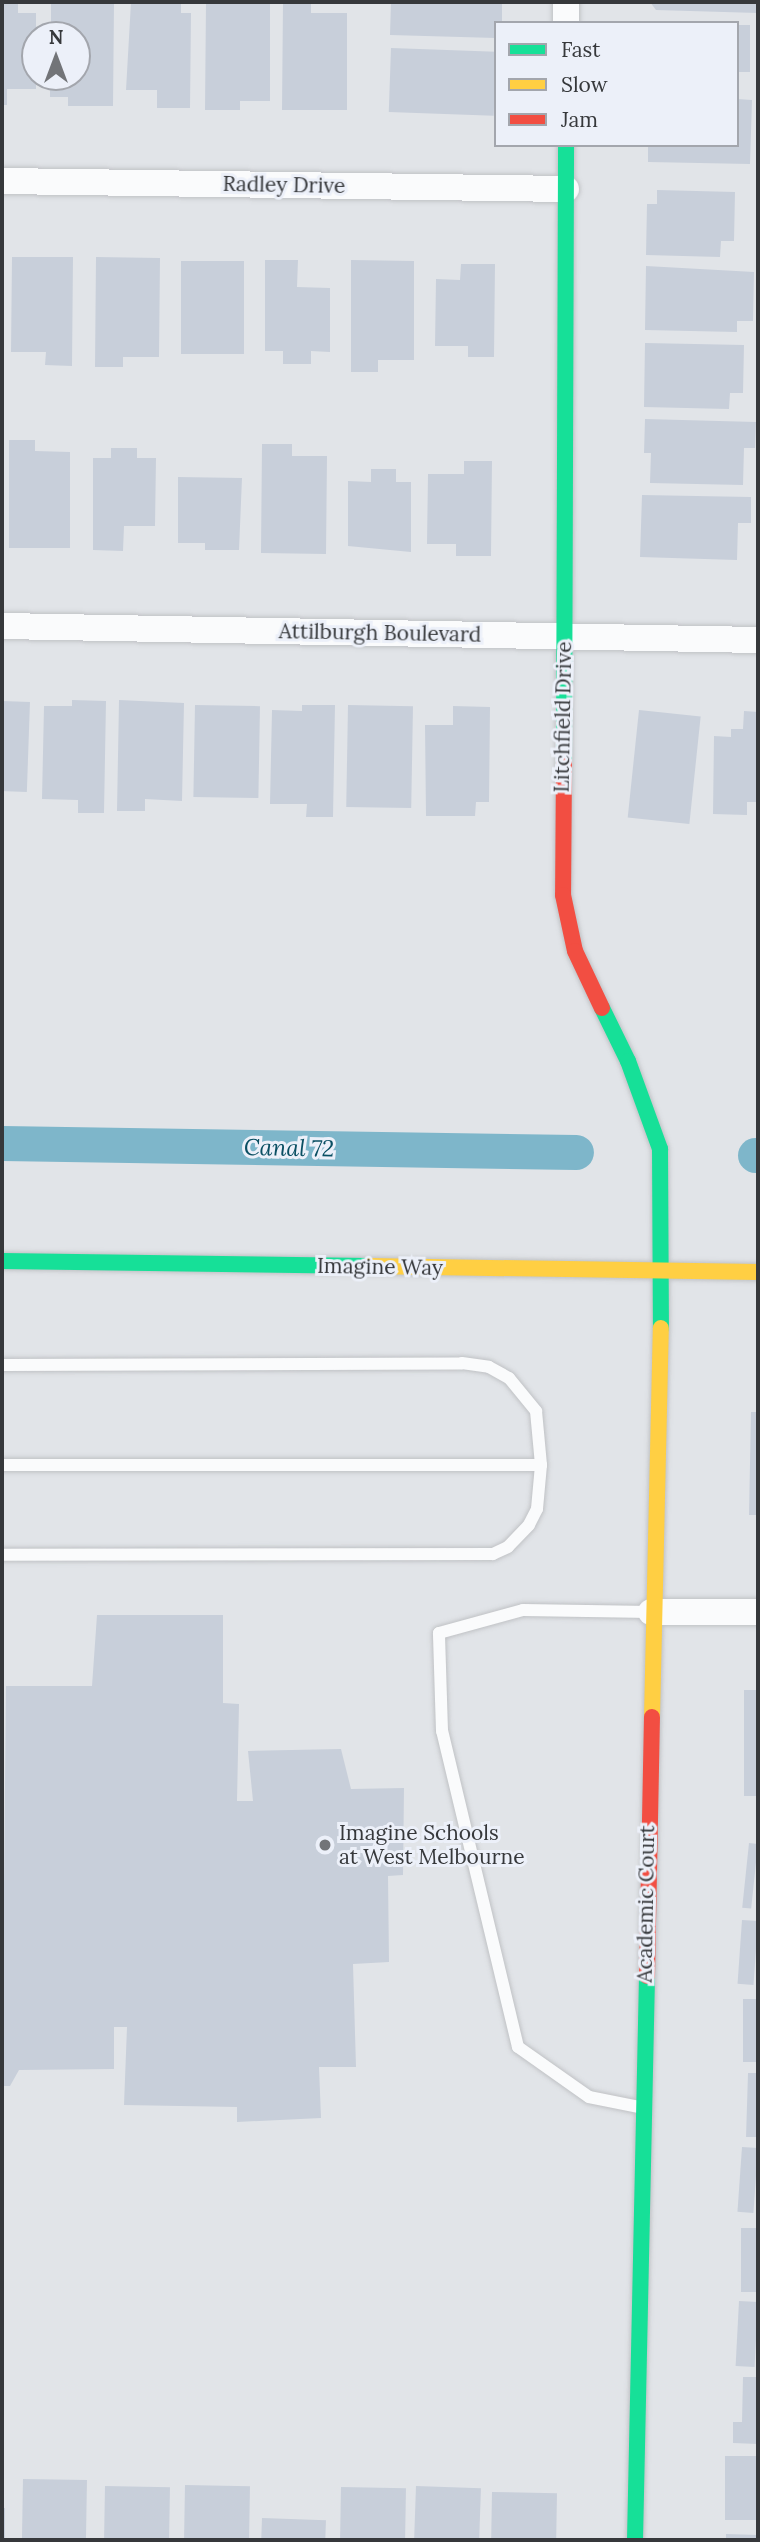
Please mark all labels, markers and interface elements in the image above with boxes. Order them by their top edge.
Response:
north arrow [21,21,91,91]
legend [494,21,739,147]
text: N [49,25,63,49]
text: Fast [561,36,600,63]
text: Slow [561,71,608,98]
text: Jam [561,106,598,133]
street label: Radley Drive [222,171,346,199]
street label: Attilburgh Boulevard [278,619,482,647]
street label: Litchfield Drive [549,641,577,793]
water label: Canal 72 [244,1133,334,1163]
street label: Imagine Way [317,1253,443,1281]
place label: Imagine Schools at West Melbourne [339,1820,525,1870]
street label: Academic Court [632,1825,660,1983]
marker: Imagine Schools at West Melbourne [317,1837,333,1853]

